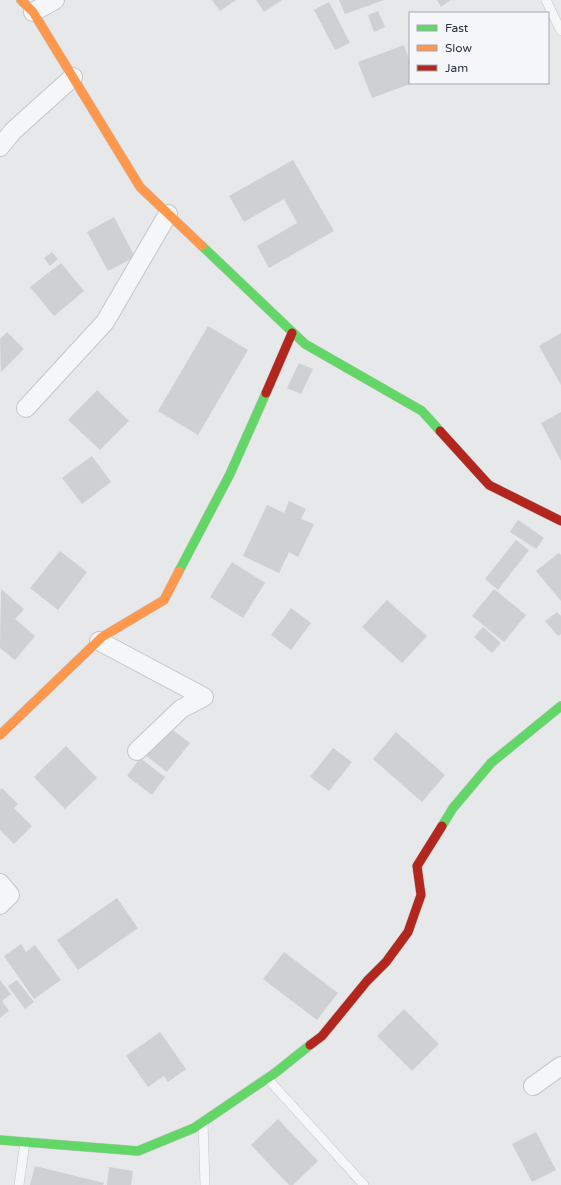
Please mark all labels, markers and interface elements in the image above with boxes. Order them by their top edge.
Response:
legend [409,12,549,84]
text: Fast [445,21,469,35]
text: Slow [445,41,472,55]
text: Jam [445,61,468,75]

